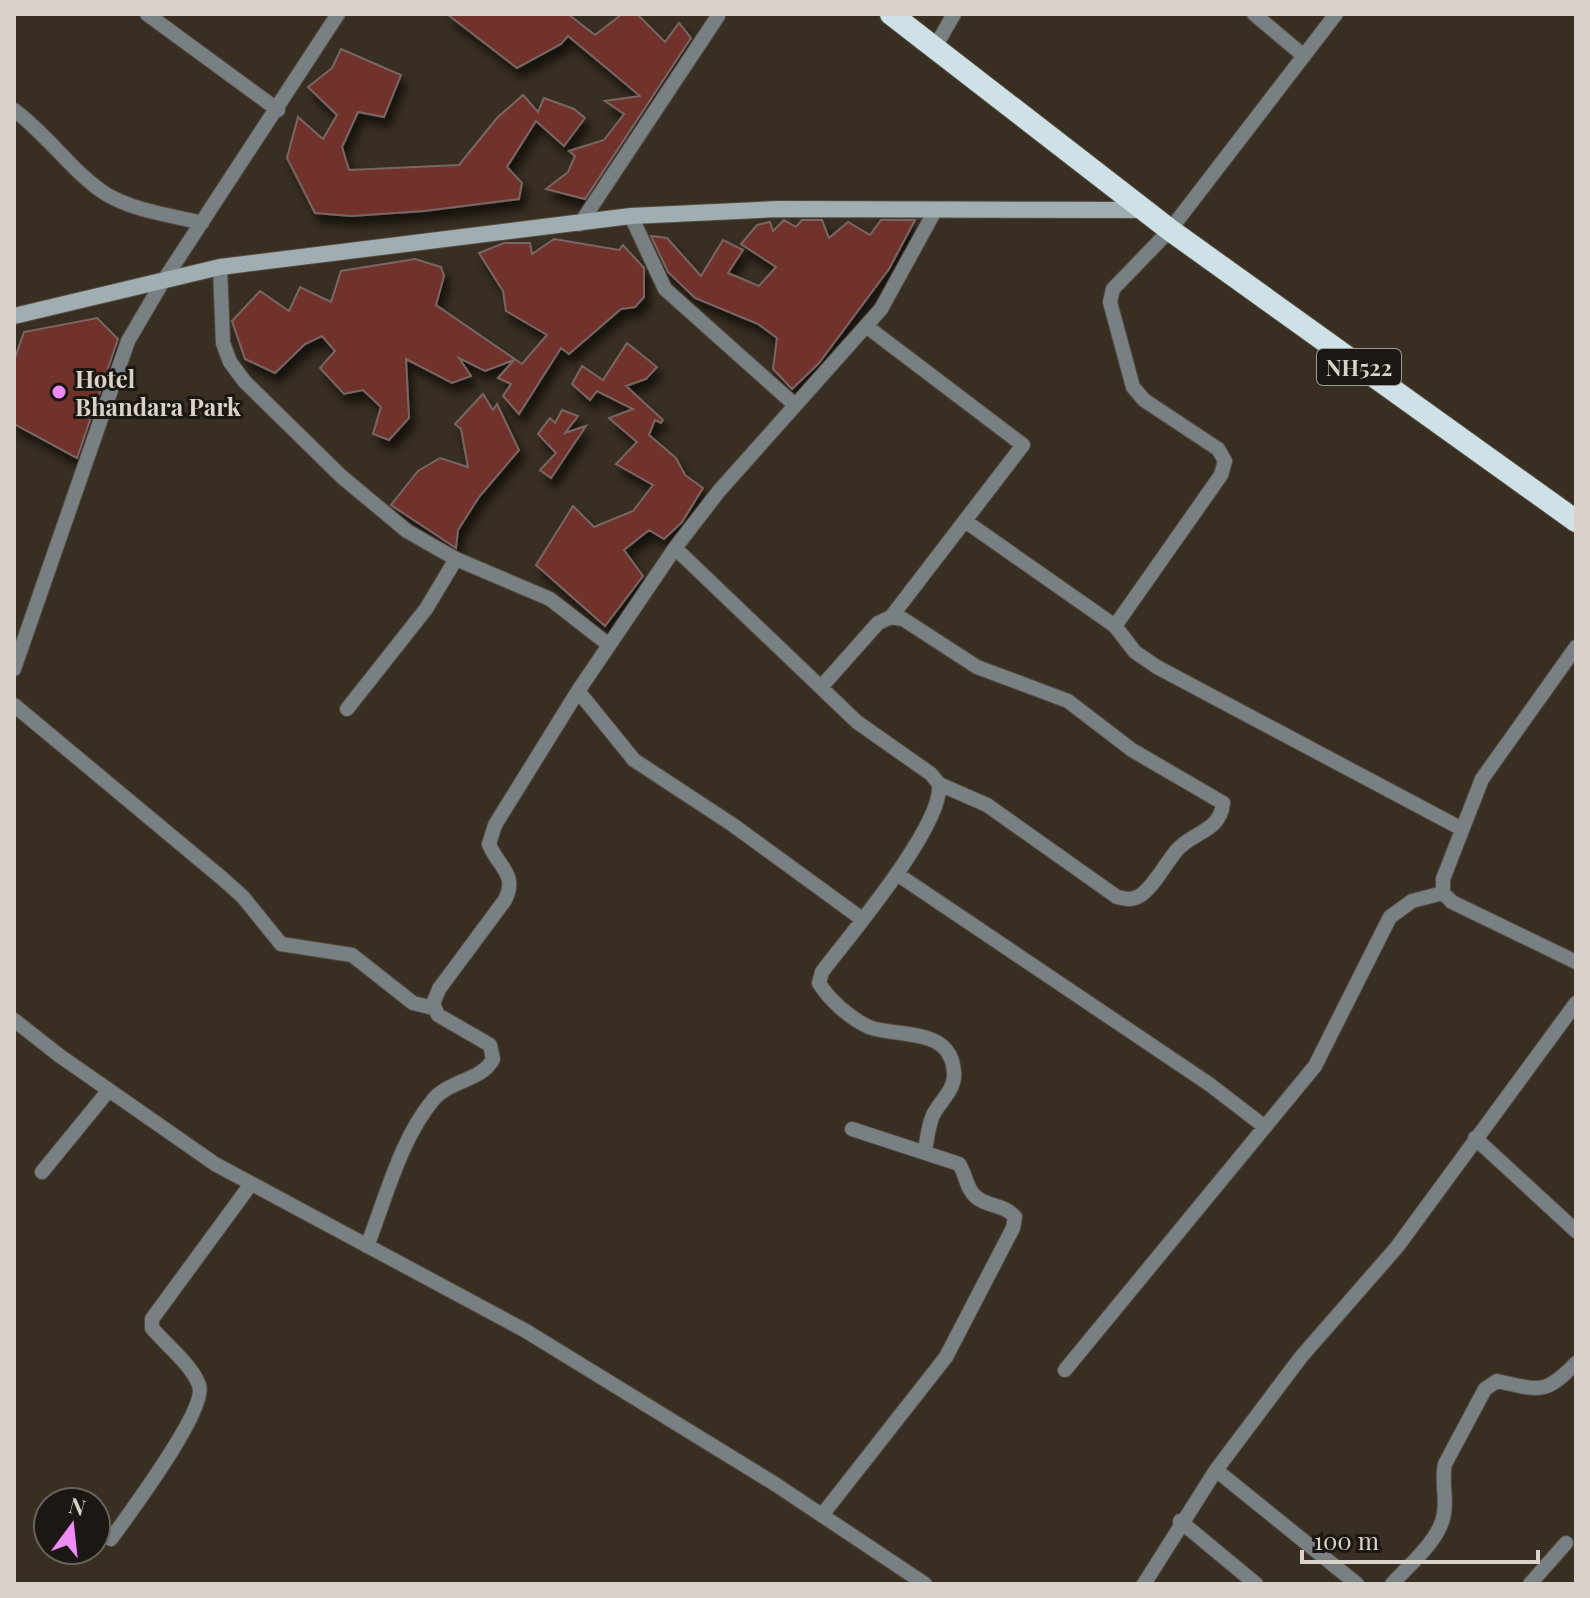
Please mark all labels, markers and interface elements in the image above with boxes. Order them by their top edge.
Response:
road number: NH522 [1317,349,1401,385]
place label: Hotel Bhandara Park [75,362,242,422]
marker: Hotel Bhandara Park [50,383,68,401]
north arrow [32,1486,112,1566]
text: N [66,1489,89,1522]
scale bar [1302,1514,1538,1564]
text: 100 m [1314,1524,1379,1556]

